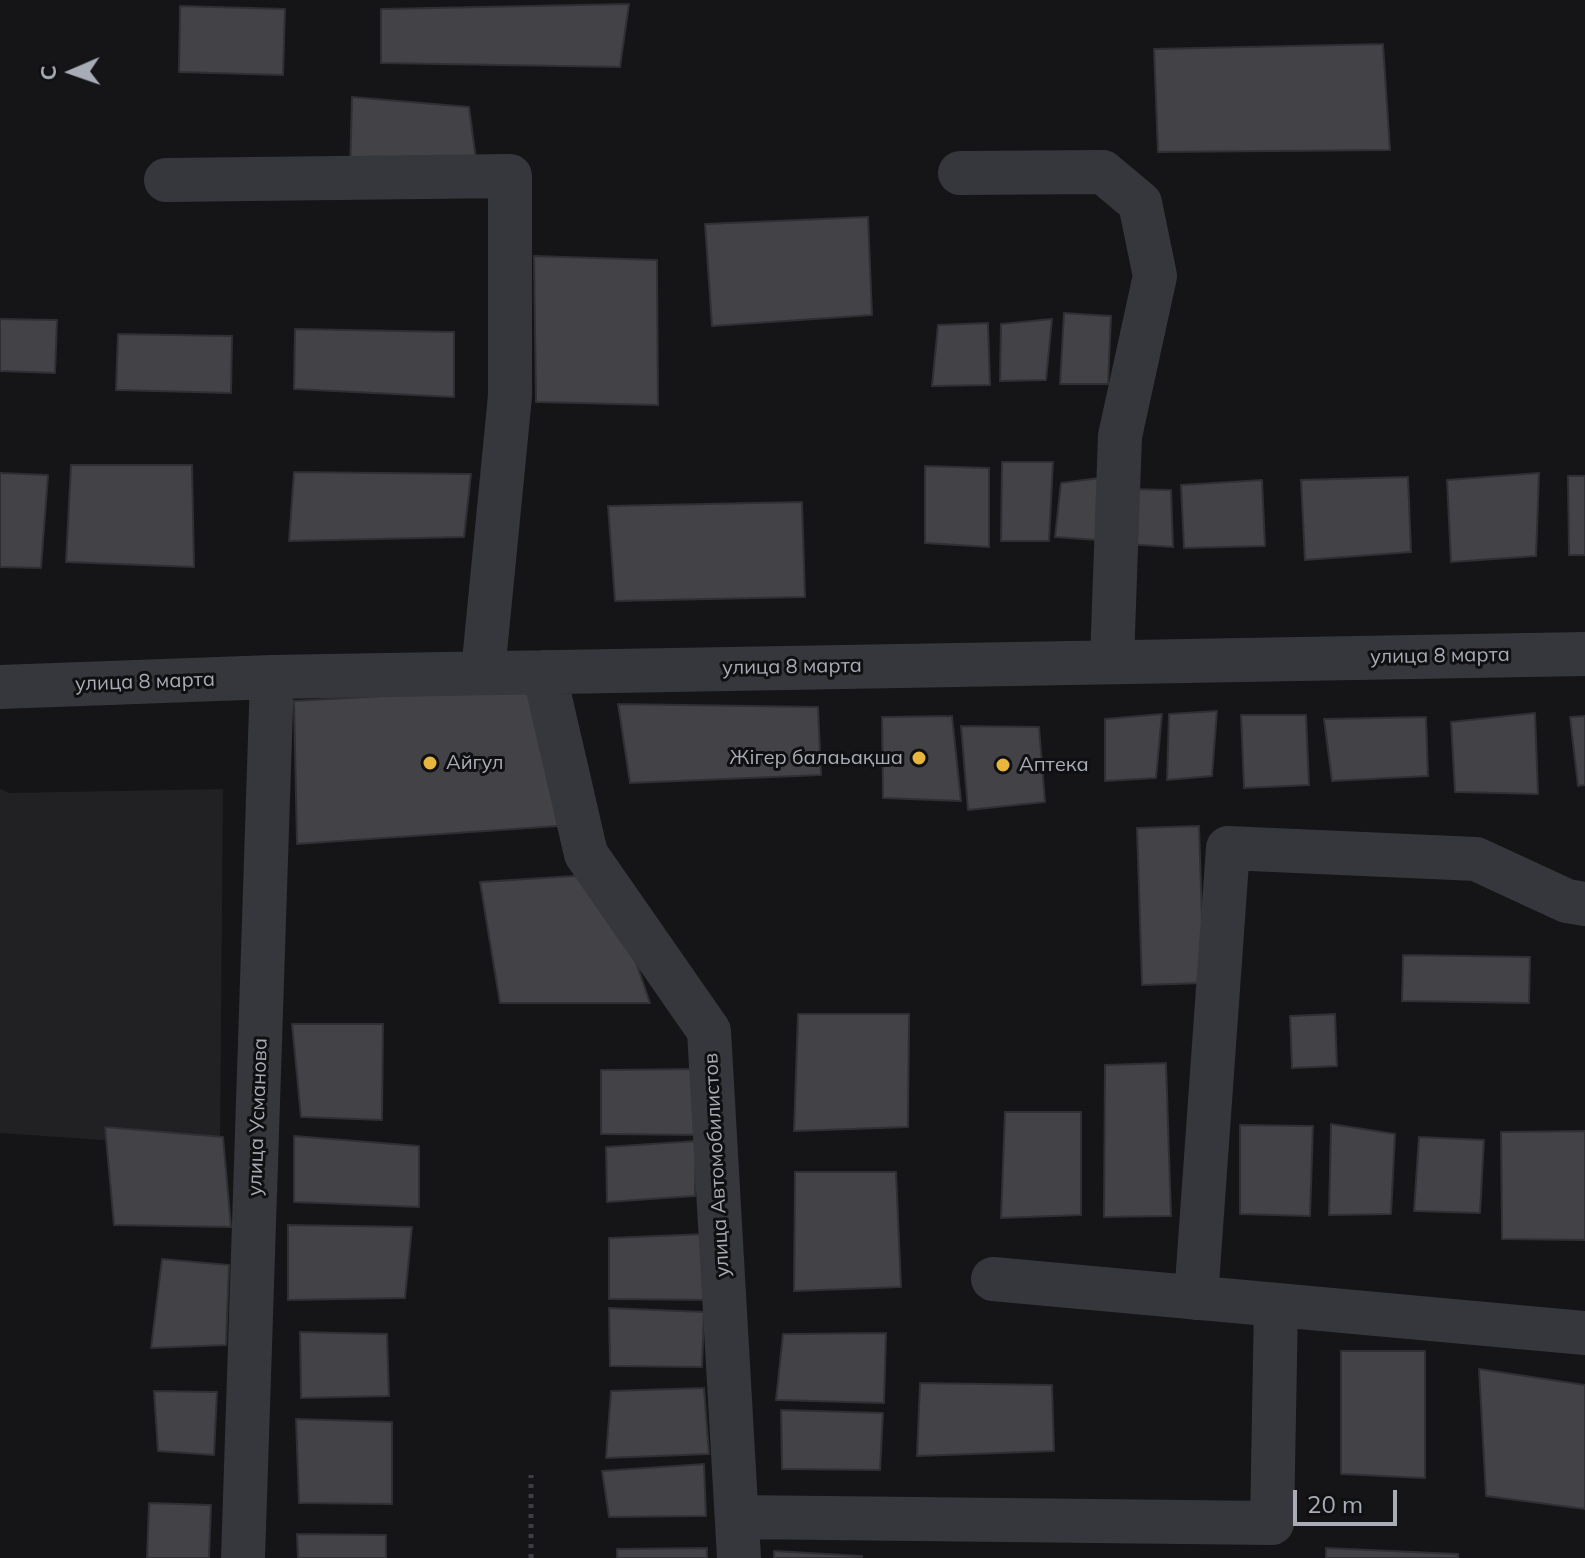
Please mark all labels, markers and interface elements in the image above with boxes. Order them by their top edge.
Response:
north arrow [32,32,112,112]
text: С [34,65,62,81]
street label: улица 8 марта [1370,643,1510,669]
street label: улица 8 марта [722,654,862,680]
street label: улица 8 марта [75,668,215,696]
place label: Жігер балаьақша [730,746,903,770]
marker: Жігер балаьақша [910,749,928,767]
place label: Айгул [446,751,503,775]
place label: Аптека [1019,753,1089,777]
marker: Айгул [421,754,439,772]
marker: Аптека [994,756,1012,774]
street label: улица Усманова [243,1038,273,1196]
street label: улица Автомобилистов [699,1052,735,1278]
scale bar [1297,1474,1401,1524]
text: 20 m [1307,1489,1363,1519]

